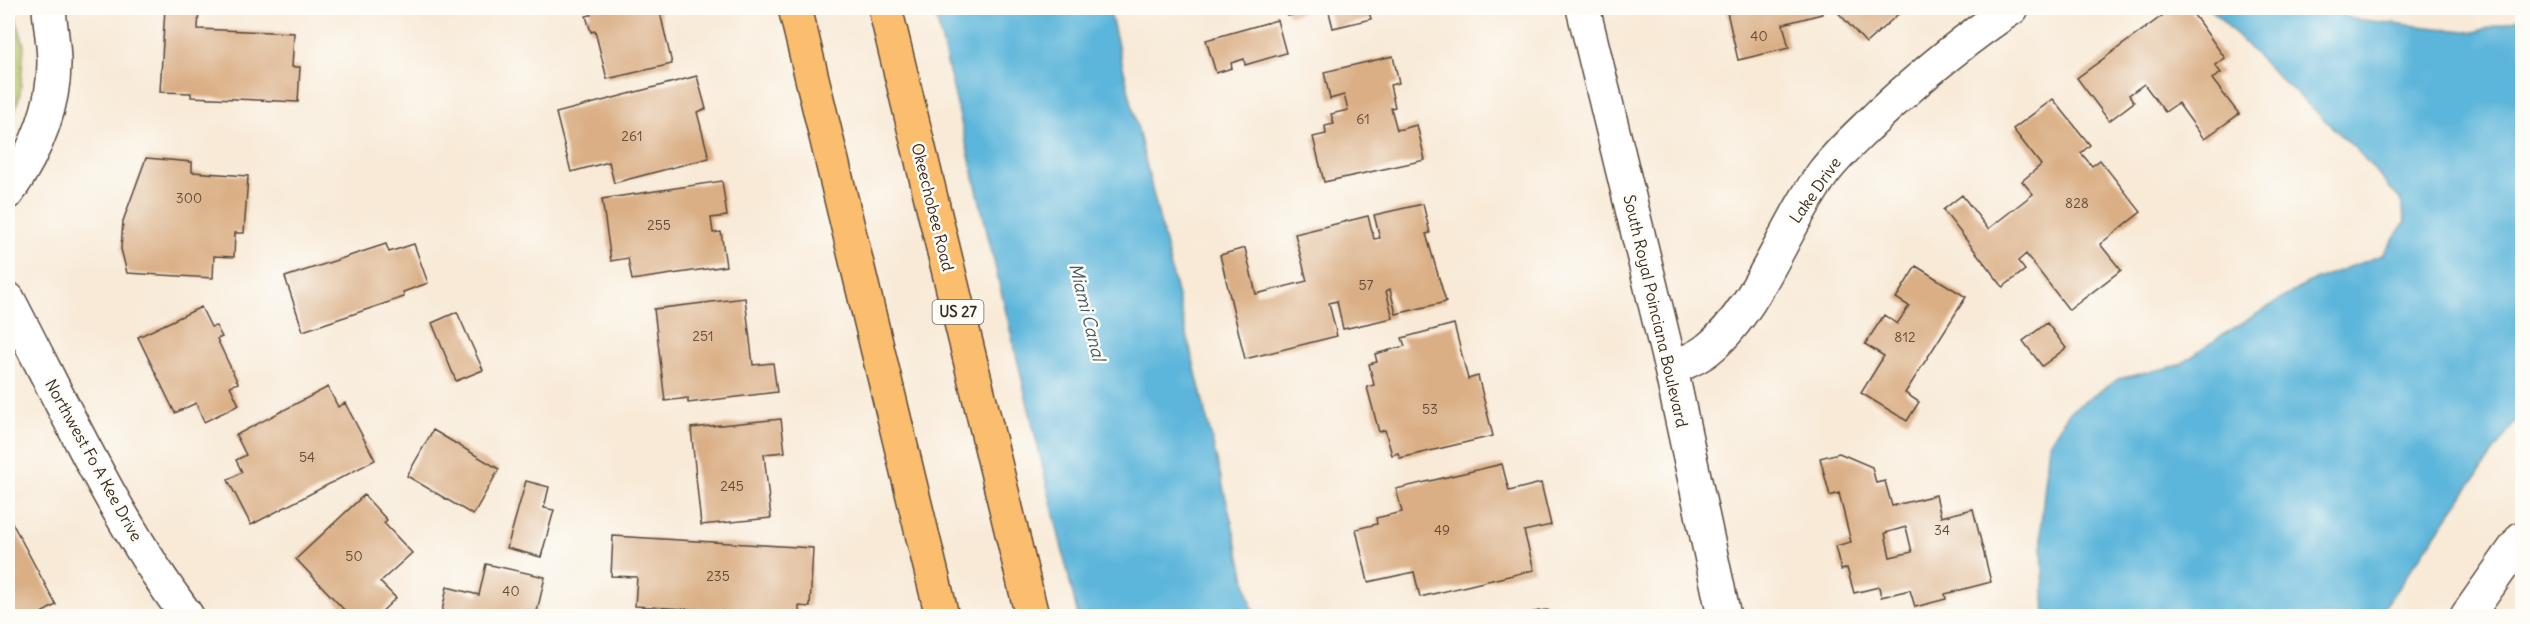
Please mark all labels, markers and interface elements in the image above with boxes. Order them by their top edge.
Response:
house number: 40 [1750,27,1768,45]
house number: 61 [1356,110,1370,128]
house number: 261 [621,127,643,145]
street label: Okeechobee Road [907,141,959,273]
street label: Lake Drive [1785,153,1845,227]
house number: 300 [176,189,202,207]
street label: South Royal Poinciana Boulevard [1619,193,1693,429]
house number: 828 [2065,194,2089,212]
house number: 255 [647,216,671,234]
water label: Miami Canal [1064,261,1111,366]
house number: 57 [1359,276,1374,294]
road number: US 27 [932,300,984,324]
house number: 251 [692,327,714,345]
house number: 812 [1894,328,1916,346]
street label: Northwest Fo A Kee Drive [41,375,147,545]
house number: 53 [1422,400,1438,418]
house number: 54 [299,448,315,466]
house number: 245 [720,477,744,495]
house number: 49 [1434,521,1450,539]
house number: 34 [1934,521,1950,539]
house number: 50 [345,547,363,565]
house number: 235 [706,567,730,585]
house number: 40 [502,582,520,600]

